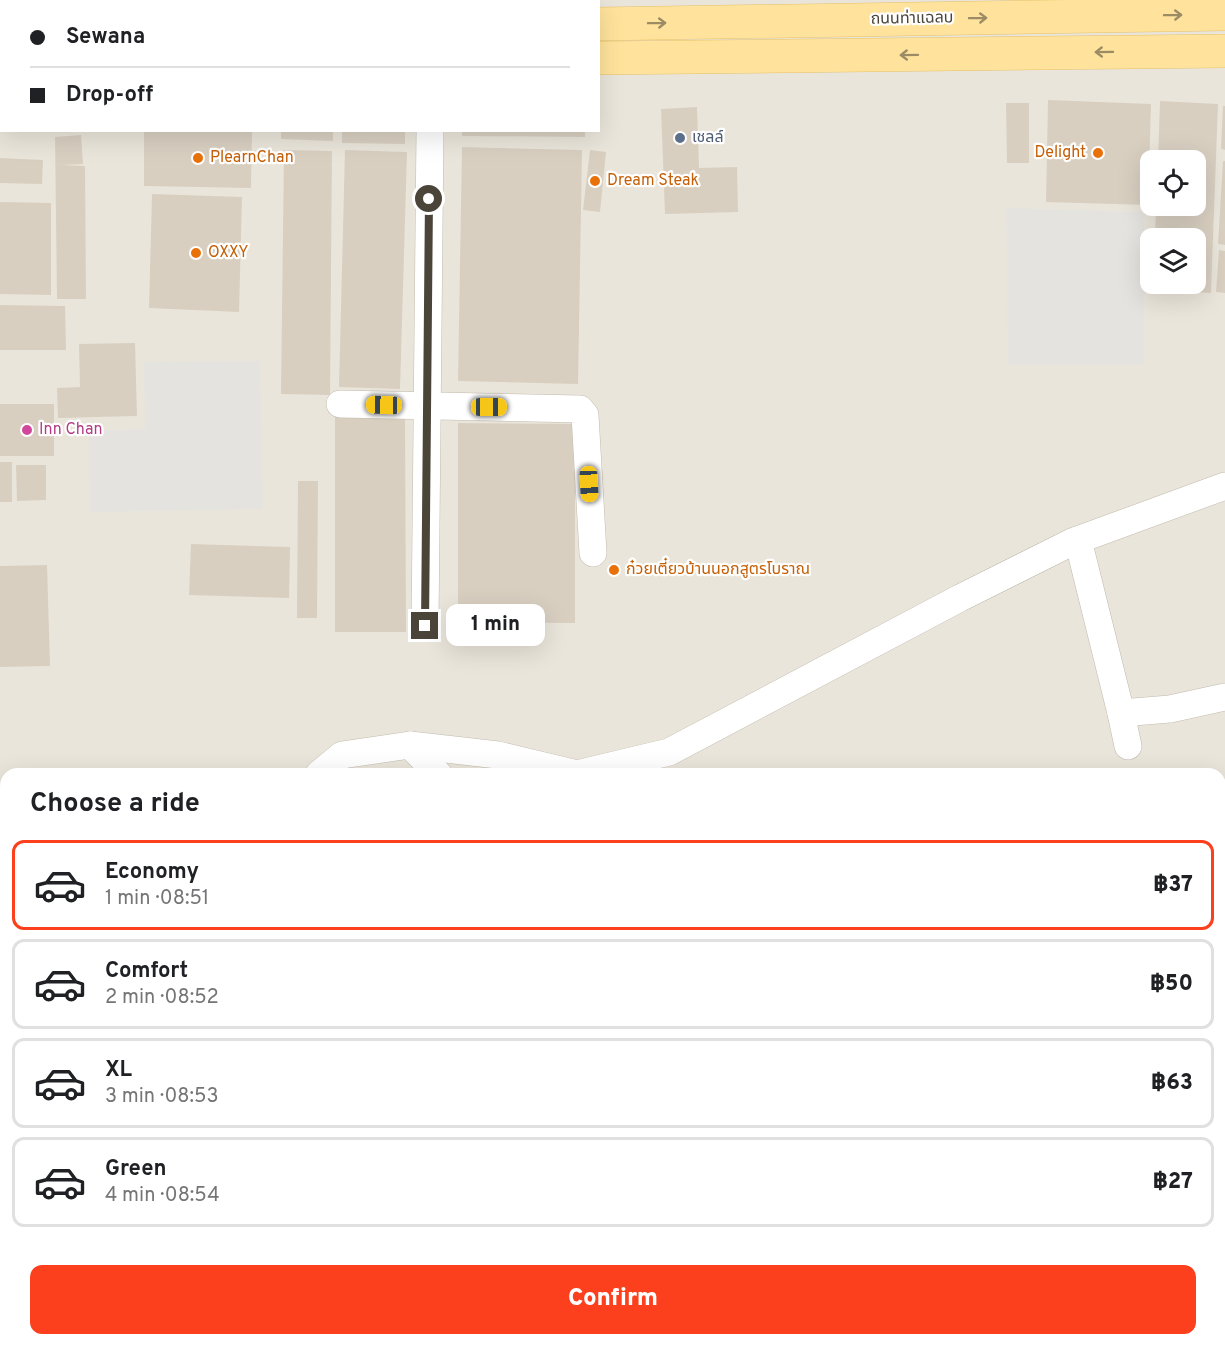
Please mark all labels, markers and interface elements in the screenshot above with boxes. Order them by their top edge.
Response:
street label: ถนนท่าแฉลบ [870,8,954,30]
one-way arrow [1162,9,1182,21]
one-way arrow [967,12,987,24]
one-way arrow [646,17,666,29]
text: Sewana [66,24,145,51]
one-way arrow [1094,47,1114,58]
one-way arrow [899,49,919,60]
text: Drop-off [66,82,153,109]
place label: เชลล์ [692,128,724,148]
marker: เชลล์ [673,131,687,145]
place label: Delight [1035,143,1086,163]
marker: Delight [1091,146,1105,160]
place label: PlearnChan [210,148,294,168]
map controls [1140,150,1206,294]
button: locate [1140,150,1206,216]
marker: PlearnChan [191,151,205,165]
place label: Dream Steak [607,171,699,191]
marker: Dream Steak [588,174,602,188]
route start [415,185,442,212]
button: layers [1140,228,1206,294]
place label: OXXY [208,243,249,263]
marker: OXXY [189,246,203,260]
car [366,396,402,414]
car [471,398,507,416]
place label: Inn Chan [39,420,103,440]
marker: Inn Chan [20,423,34,437]
car [579,466,599,502]
place label: ก๋วยเตี๋ยวบ้านนอกสูตรโบราณ [626,557,810,580]
marker: ก๋วยเตี๋ยวบ้านนอกสูตรโบราณ [607,563,621,577]
callout: 1 min [446,605,545,647]
route end [411,612,438,639]
text: 1 min [471,612,520,638]
text: Choose a ride [30,787,200,821]
icon: car [33,858,87,912]
text: Economy [105,859,199,886]
text: ฿37 [1153,872,1193,899]
text: 1 min · 08:51 [105,886,209,912]
icon: car [33,957,87,1011]
text: Comfort [105,958,188,985]
text: ฿50 [1150,971,1193,998]
text: 2 min · 08:52 [105,985,219,1011]
icon: car [33,1056,87,1110]
text: XL [105,1057,132,1084]
text: ฿63 [1151,1070,1193,1097]
text: 3 min · 08:53 [105,1084,218,1110]
icon: car [33,1155,87,1209]
text: Green [105,1156,167,1183]
text: ฿27 [1152,1169,1193,1196]
text: 4 min · 08:54 [105,1183,220,1209]
button: Confirm [30,1265,1196,1334]

